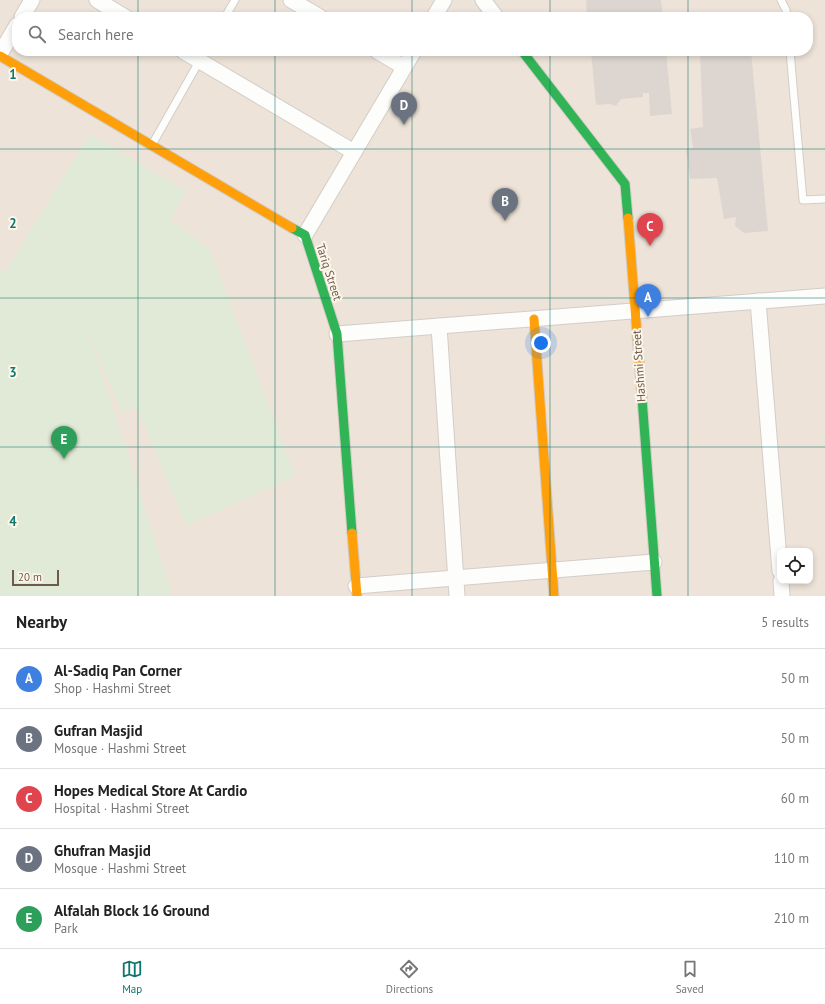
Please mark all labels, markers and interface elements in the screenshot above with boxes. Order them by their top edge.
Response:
search box [12,12,813,56]
icon: search [26,23,48,45]
text: Search here [58,25,134,44]
text: 1 [9,66,17,83]
pin: D [391,92,417,125]
pin: B [492,188,518,221]
pin: C [637,213,663,246]
text: 2 [9,215,17,232]
street label: Tariq Street [313,241,346,302]
pin: A [635,284,661,317]
street label: Hashmi Street [628,329,649,403]
your location [531,333,551,353]
text: 3 [9,364,17,381]
pin: E [51,426,77,459]
text: 4 [9,513,17,530]
map controls [777,548,813,584]
button: locate [777,548,813,584]
scale bar [12,568,59,587]
text: 20 m [18,570,42,584]
text: Nearby [16,611,67,633]
text: 5 results [761,614,809,631]
text: Al-Sadiq Pan Corner [54,661,182,680]
text: A [25,670,33,687]
text: 50 m [781,670,809,687]
text: Shop · Hashmi Street [54,680,171,697]
text: Gufran Masjid [54,721,143,740]
text: B [25,730,33,747]
text: 50 m [781,730,809,747]
text: Mosque · Hashmi Street [54,740,186,757]
text: Hopes Medical Store At Cardio [54,781,247,800]
text: C [25,790,33,807]
text: 60 m [781,790,809,807]
text: Hospital · Hashmi Street [54,800,189,817]
text: Ghufran Masjid [54,841,151,860]
text: D [25,850,33,867]
text: 110 m [774,850,809,867]
text: Mosque · Hashmi Street [54,860,186,877]
text: Alfalah Block 16 Ground [54,901,210,920]
text: E [26,910,32,927]
text: 210 m [774,910,809,927]
text: Park [54,920,78,937]
tab: Map [121,958,143,996]
tab: Directions [386,958,433,996]
tab: Saved [676,958,704,996]

